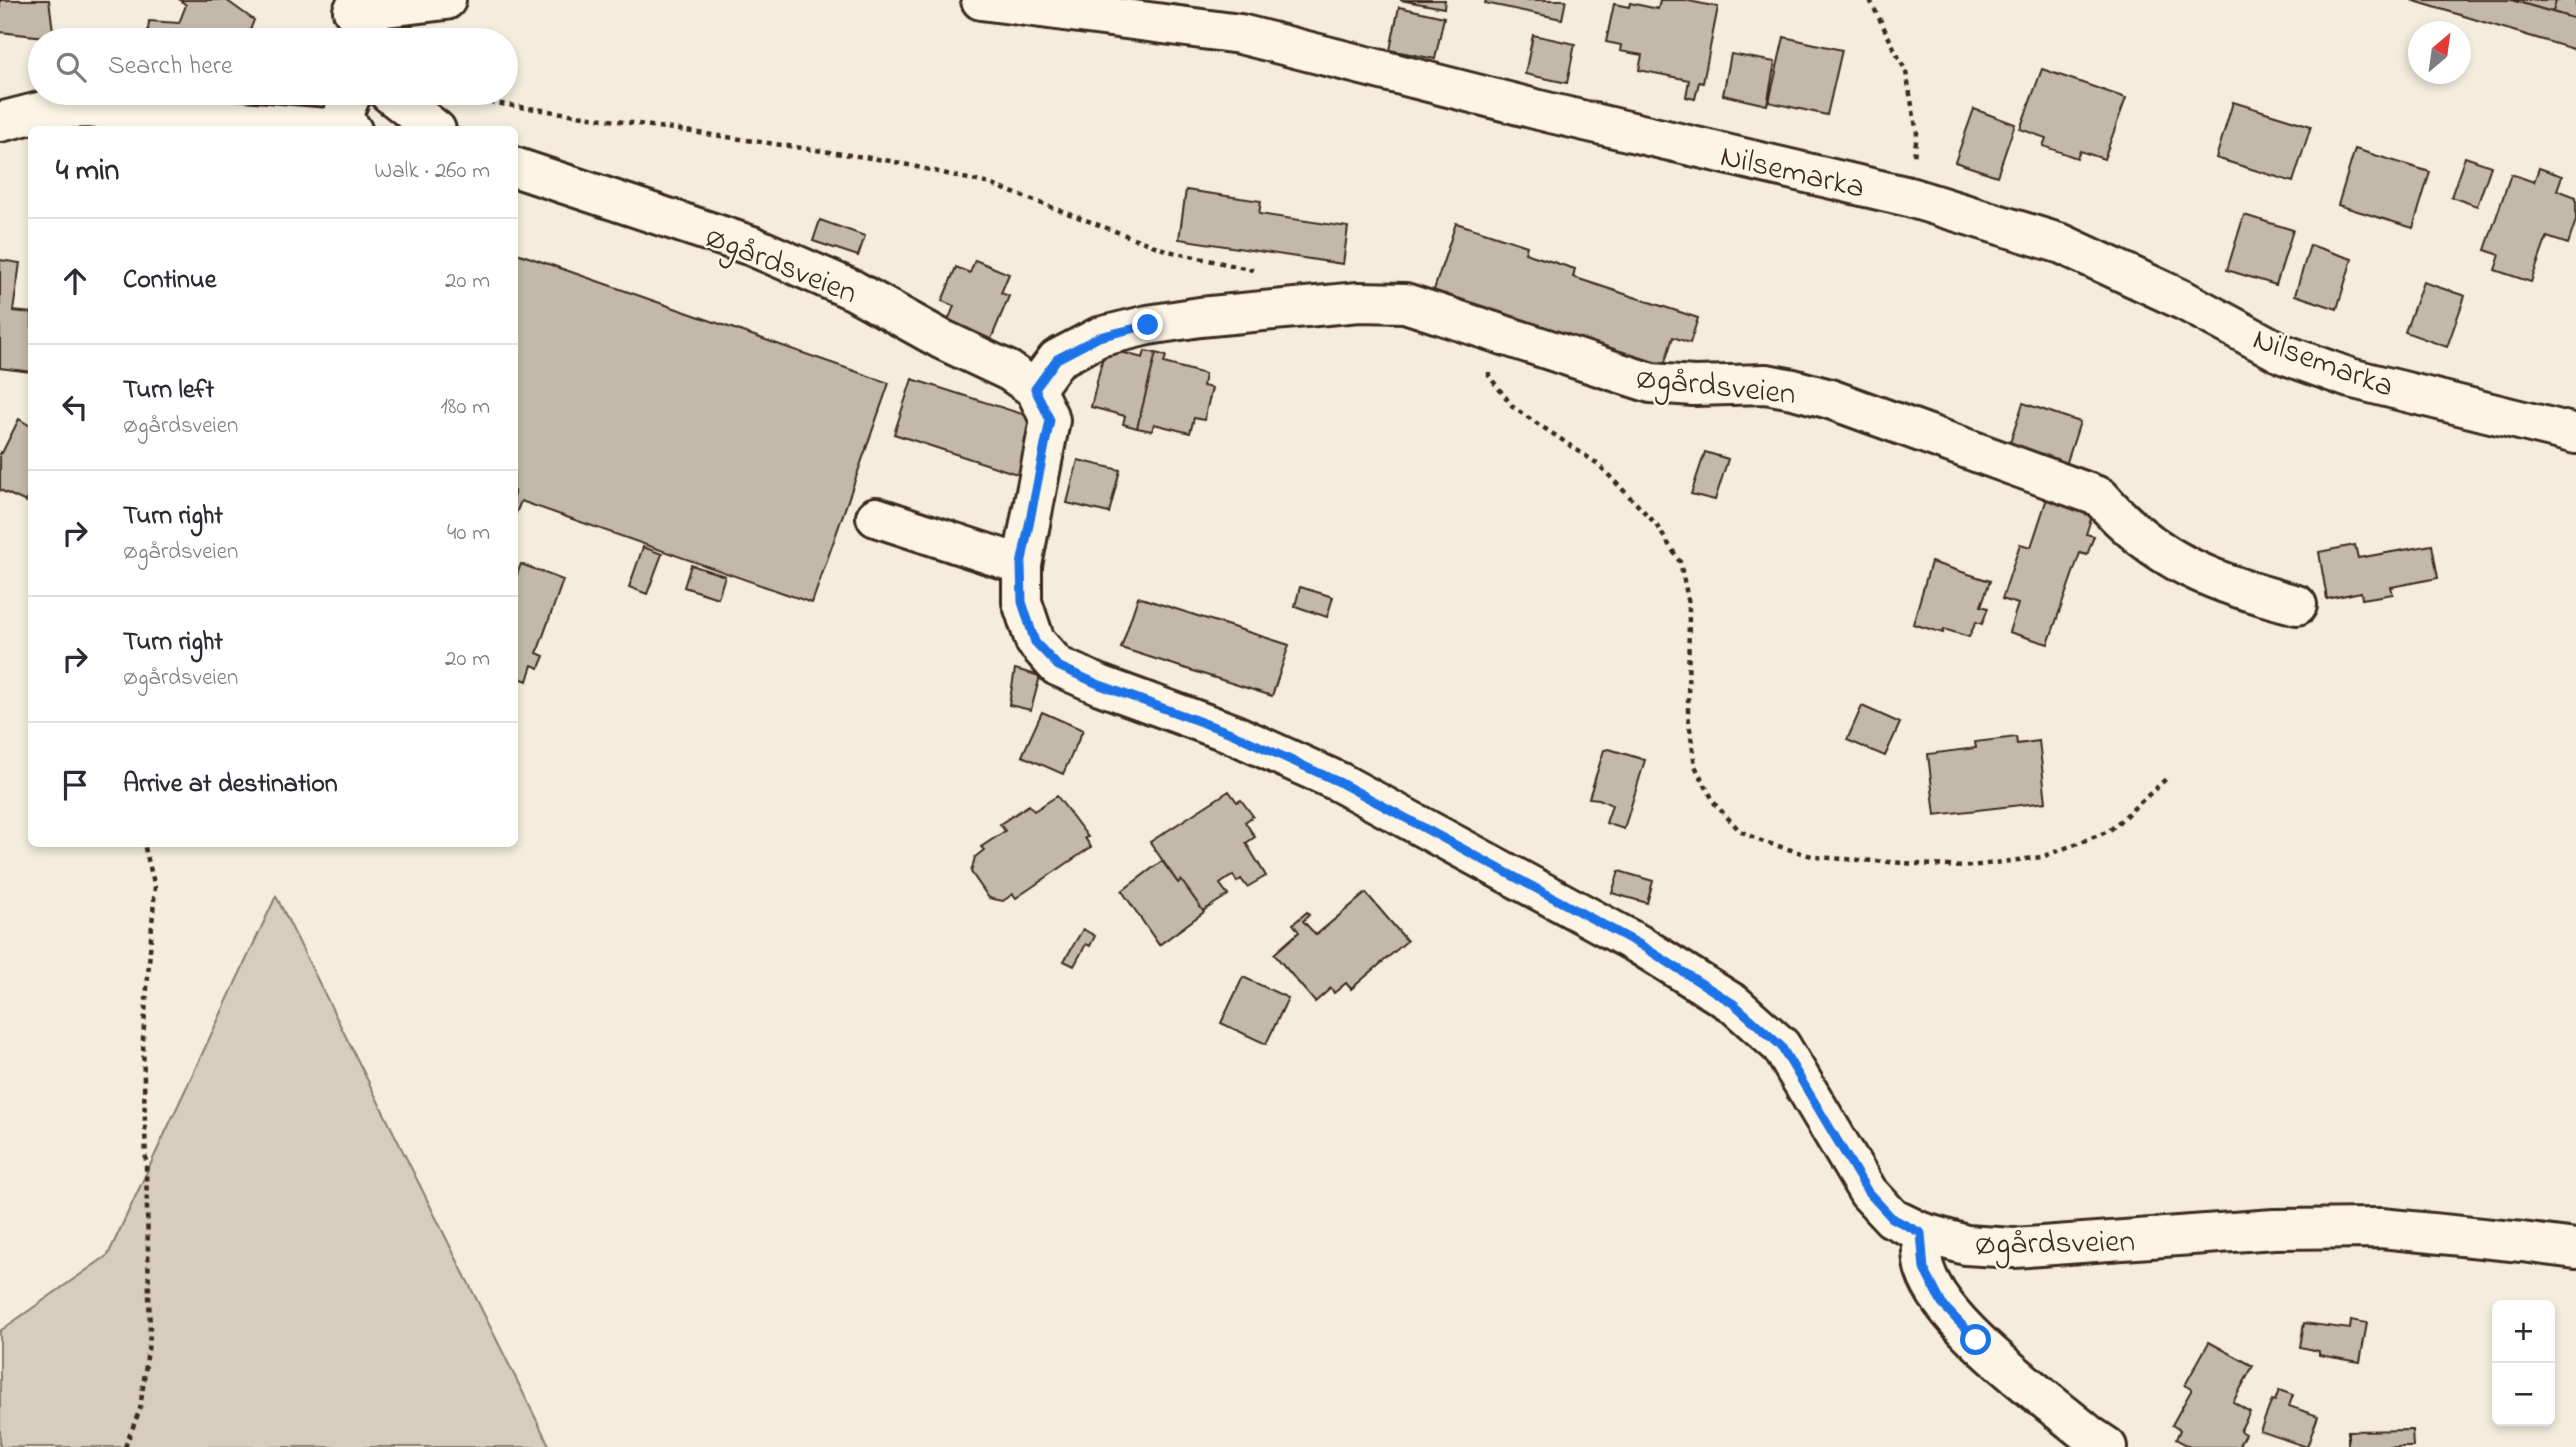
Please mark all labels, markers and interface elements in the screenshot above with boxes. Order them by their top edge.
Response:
north arrow [2408,21,2471,84]
search box [28,28,518,105]
icon: search [52,48,90,86]
text: Search here [108,48,233,86]
street label: Nilsemarka [1715,134,1869,213]
text: 4 min [56,150,119,194]
text: Walk · 260 m [374,155,490,188]
street label: Øgårdsveien [698,214,864,318]
icon: ahead [56,262,94,300]
text: Continue [123,262,216,300]
text: 20 m [445,265,490,298]
route end [1132,309,1163,340]
street label: Nilsemarka [2246,317,2400,411]
street label: Øgårdsveien [1633,356,1798,419]
text: Turn left [123,372,214,410]
icon: left [56,388,94,426]
text: 180 m [441,391,490,424]
text: Øgårdsveien [123,410,238,443]
text: Turn right [123,498,223,536]
icon: right [56,514,94,552]
text: 40 m [447,517,490,550]
text: Øgårdsveien [123,536,238,569]
text: Turn right [123,624,223,662]
icon: right [56,640,94,678]
text: 20 m [445,643,490,676]
text: Øgårdsveien [123,662,238,695]
icon: arrive [56,766,94,804]
text: Arrive at destination [123,766,338,804]
street label: Øgårdsveien [1974,1220,2136,1269]
map controls [2492,1300,2555,1426]
button: + [2492,1300,2555,1363]
route start [1960,1324,1991,1355]
button: − [2492,1363,2555,1426]

